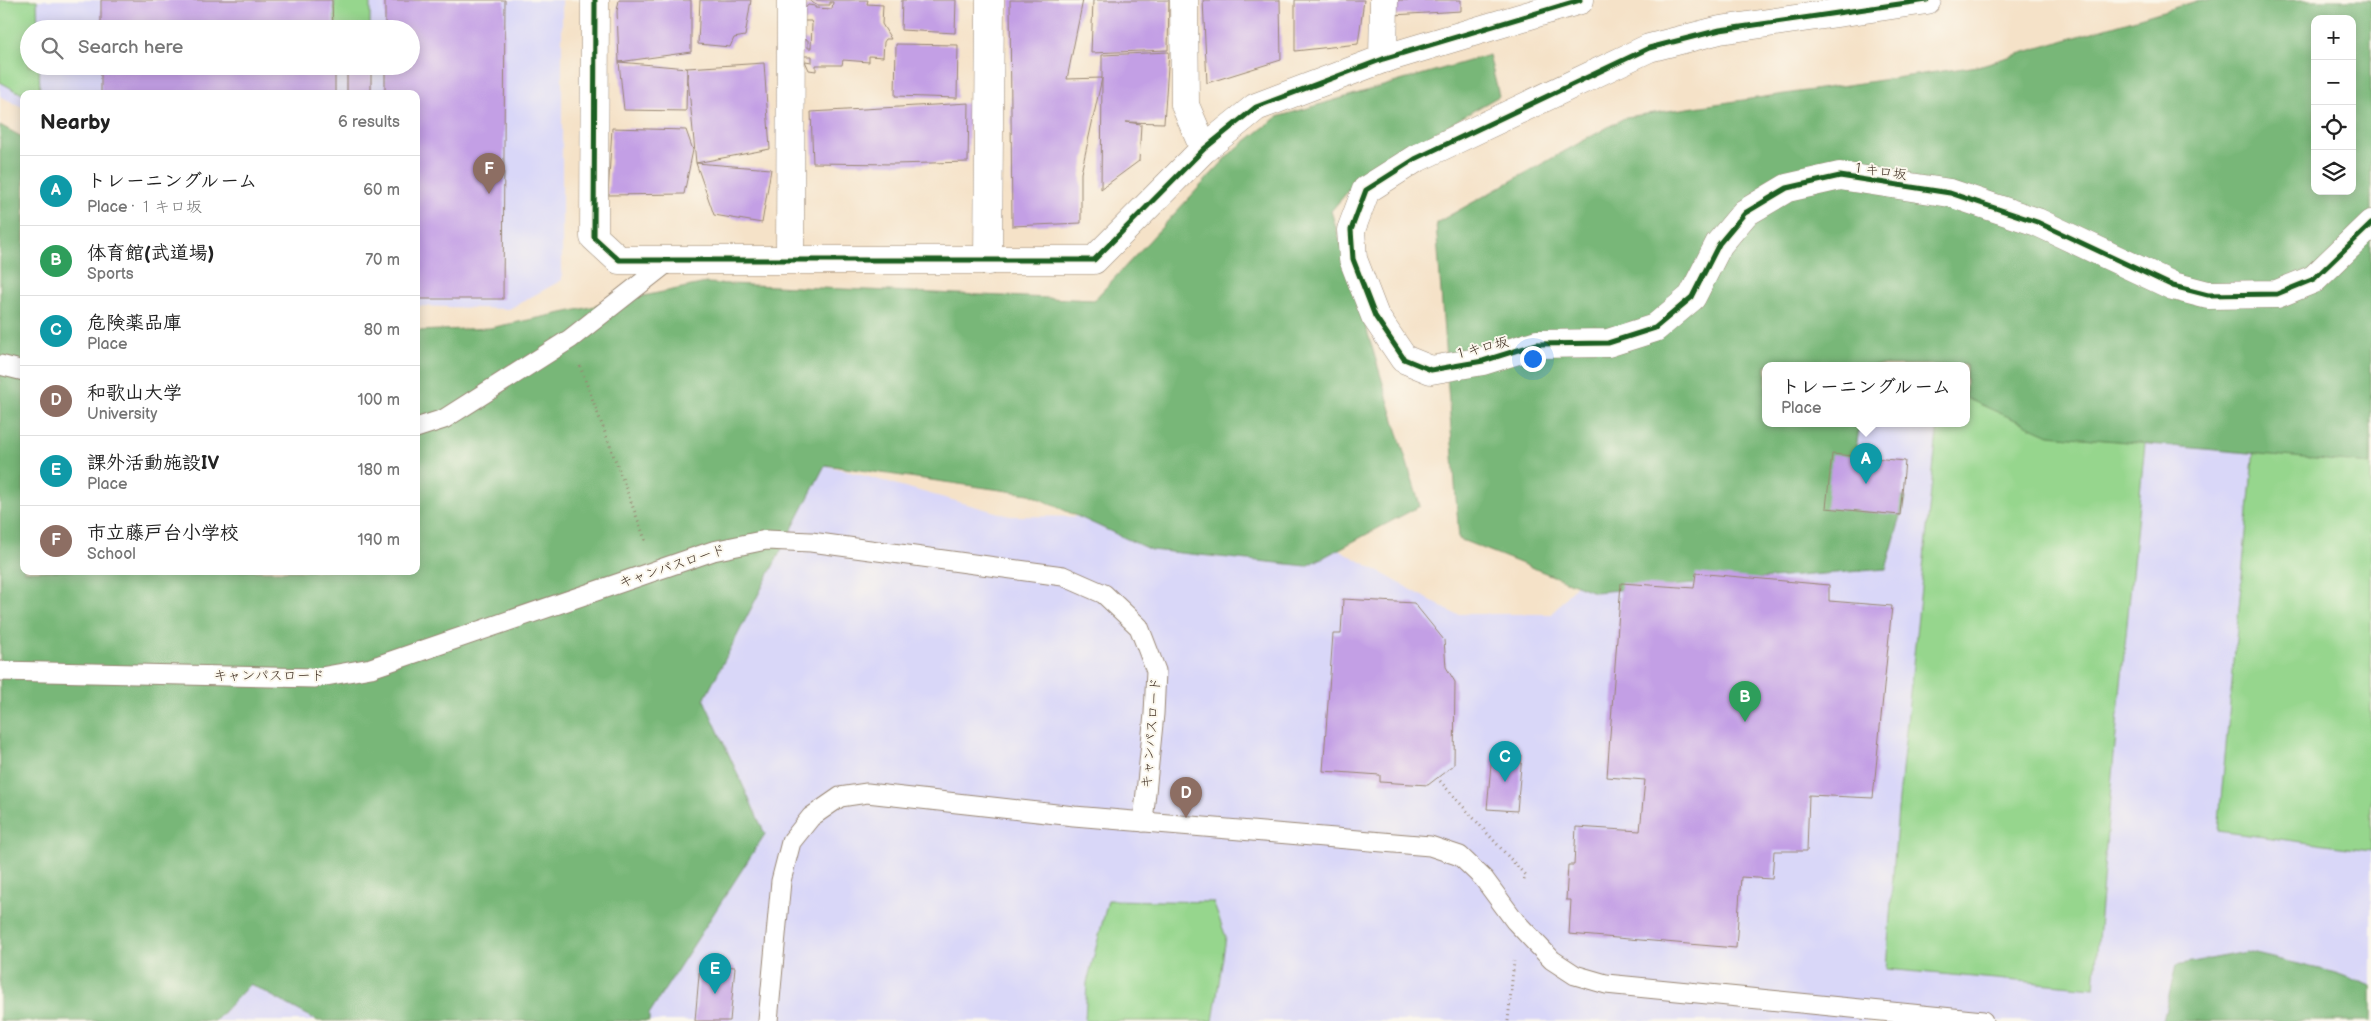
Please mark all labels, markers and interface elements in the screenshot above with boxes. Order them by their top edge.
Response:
map controls [2311,15,2356,195]
button: + [2311,15,2356,60]
search box [20,20,420,75]
icon: search [38,34,66,62]
text: Search here [78,36,183,59]
button: − [2311,60,2356,105]
button: locate [2311,105,2356,150]
text: Nearby [40,110,110,135]
text: 6 results [338,113,400,132]
button: layers [2311,150,2356,195]
pin: F [473,153,505,194]
street label: １キロ坂 [1850,159,1908,183]
text: トレーニングルーム [87,170,257,193]
text: A [51,181,61,200]
text: 60 m [363,181,400,200]
text: Place · １キロ坂 [87,198,202,217]
text: 体育館(武道場) [87,242,214,265]
text: B [50,251,62,270]
text: 70 m [365,251,400,270]
text: Sports [87,265,134,284]
text: 危険薬品庫 [87,312,182,335]
text: C [50,321,62,340]
text: 80 m [364,321,400,340]
street label: １キロ坂 [1452,333,1510,363]
text: Place [87,335,128,354]
your location [1520,346,1546,372]
popup [1762,362,1970,427]
text: トレーニングルーム [1781,376,1951,399]
text: 和歌山大学 [87,382,182,405]
text: D [50,391,62,410]
text: 100 m [357,391,400,410]
text: Place [1781,399,1821,418]
text: University [87,405,158,424]
pin: A [1850,443,1882,484]
text: 課外活動施設IV [87,452,219,475]
text: E [51,461,61,480]
text: 180 m [358,461,400,480]
text: Place [87,475,128,494]
text: 市立藤戸台小学校 [87,522,239,545]
text: F [51,531,61,550]
text: 190 m [358,531,400,550]
street label: キャンパスロード [616,541,728,591]
text: School [87,545,136,564]
street label: キャンパスロード [213,667,325,684]
street label: キャンパスロード [1138,677,1164,789]
pin: B [1729,681,1761,722]
pin: C [1489,741,1521,782]
pin: D [1170,777,1202,818]
pin: E [699,953,731,994]

